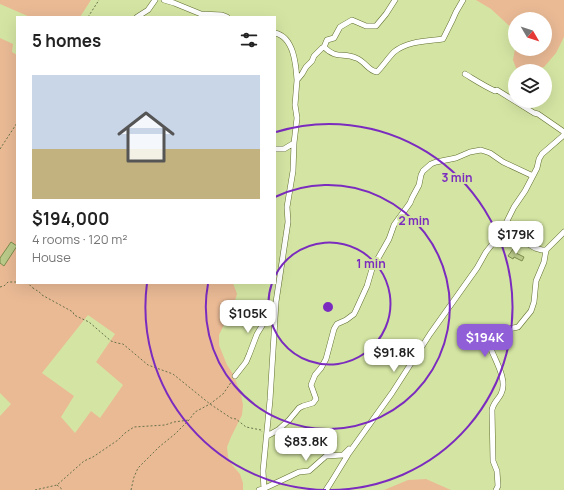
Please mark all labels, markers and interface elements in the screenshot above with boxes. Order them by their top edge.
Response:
north arrow [508,12,552,56]
map controls [508,12,552,108]
text: 5 homes [32,29,101,52]
icon: filters [238,29,260,51]
button: layers [508,64,552,108]
icon: home [110,101,182,173]
text: 3 min [441,169,473,186]
text: $194,000 [32,207,109,230]
text: 2 min [398,212,430,229]
pin: $179K [488,221,544,255]
text: $179K [497,225,535,243]
text: 4 rooms · 120 m² [32,230,127,248]
text: House [32,248,71,266]
text: 1 min [356,255,386,272]
pin: $105K [220,300,276,334]
centre of rings [321,300,335,314]
text: $105K [229,304,267,322]
pin: $194K [457,324,513,358]
text: $194K [466,328,504,346]
pin: $91.8K [361,339,427,373]
text: $91.8K [373,343,415,361]
pin: $83.8K [273,428,339,462]
text: $83.8K [284,432,328,450]

